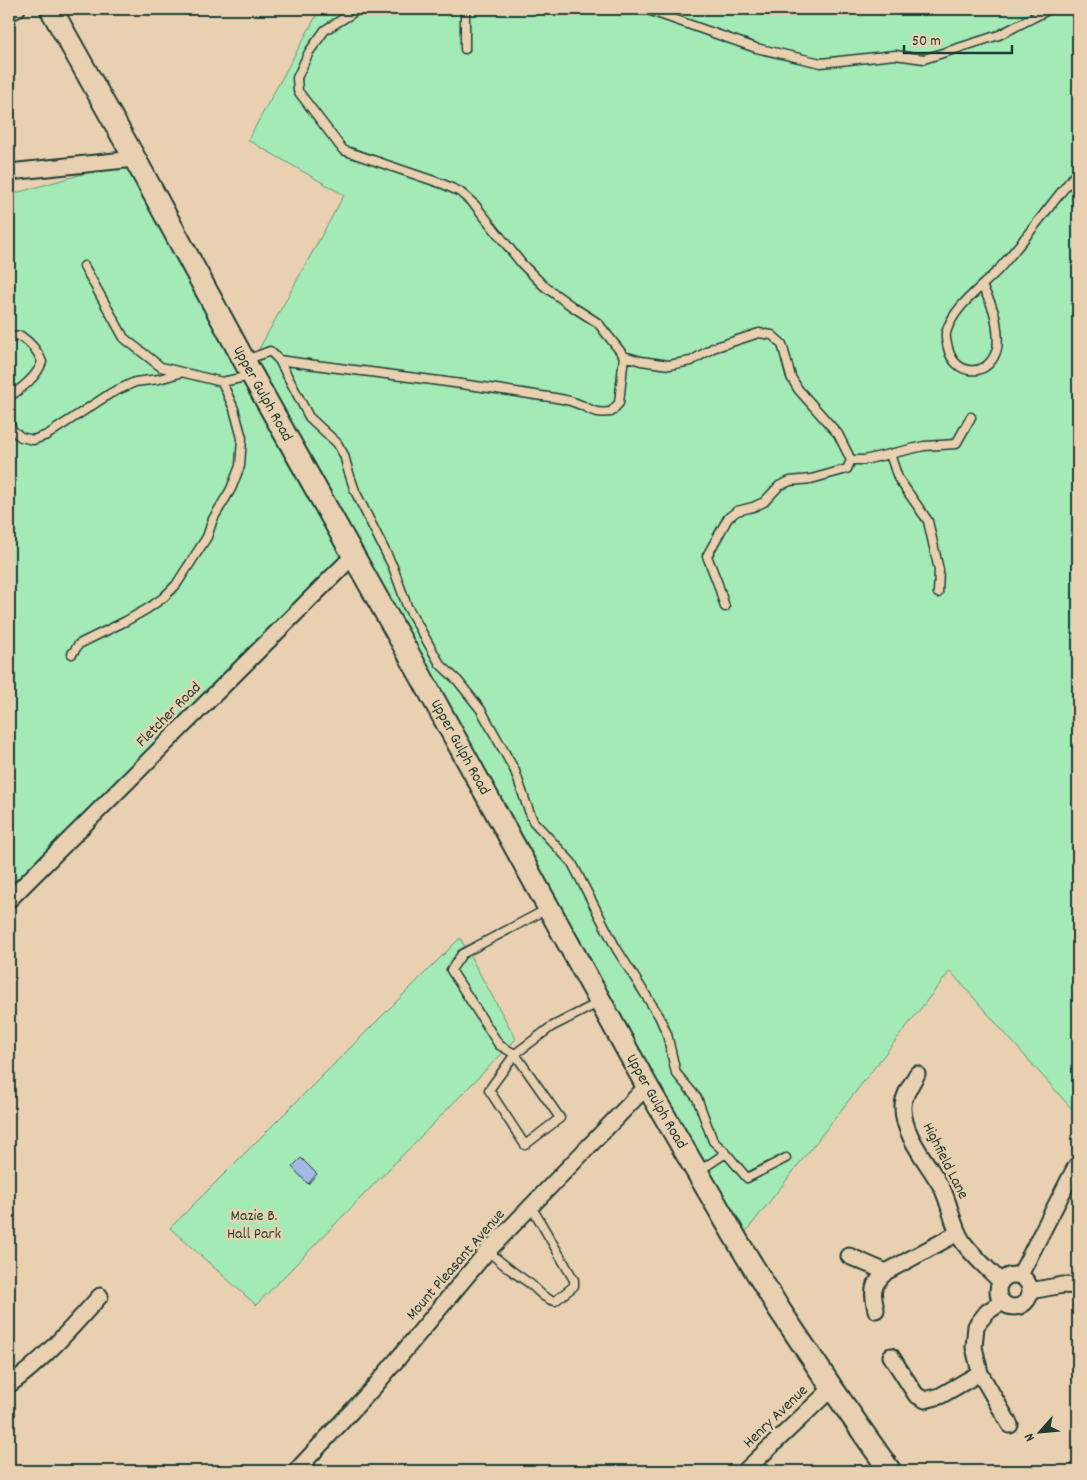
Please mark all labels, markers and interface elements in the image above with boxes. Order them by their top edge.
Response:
scale bar [904,22,1012,54]
text: 50 m [912,31,941,53]
street label: Upper Gulph Road [227,342,299,446]
street label: Fletcher Road [131,677,207,753]
street label: Upper Gulph Road [424,695,496,799]
street label: Upper Gulph Road [620,1050,693,1153]
street label: Highfield Lane [916,1119,974,1203]
street label: Mount Pleasant Avenue [401,1204,511,1326]
park label: Mazie B. Hall Park [227,1205,281,1246]
street label: Henry Avenue [738,1380,814,1454]
north arrow [1014,1408,1064,1458]
text: N [1020,1429,1041,1445]

